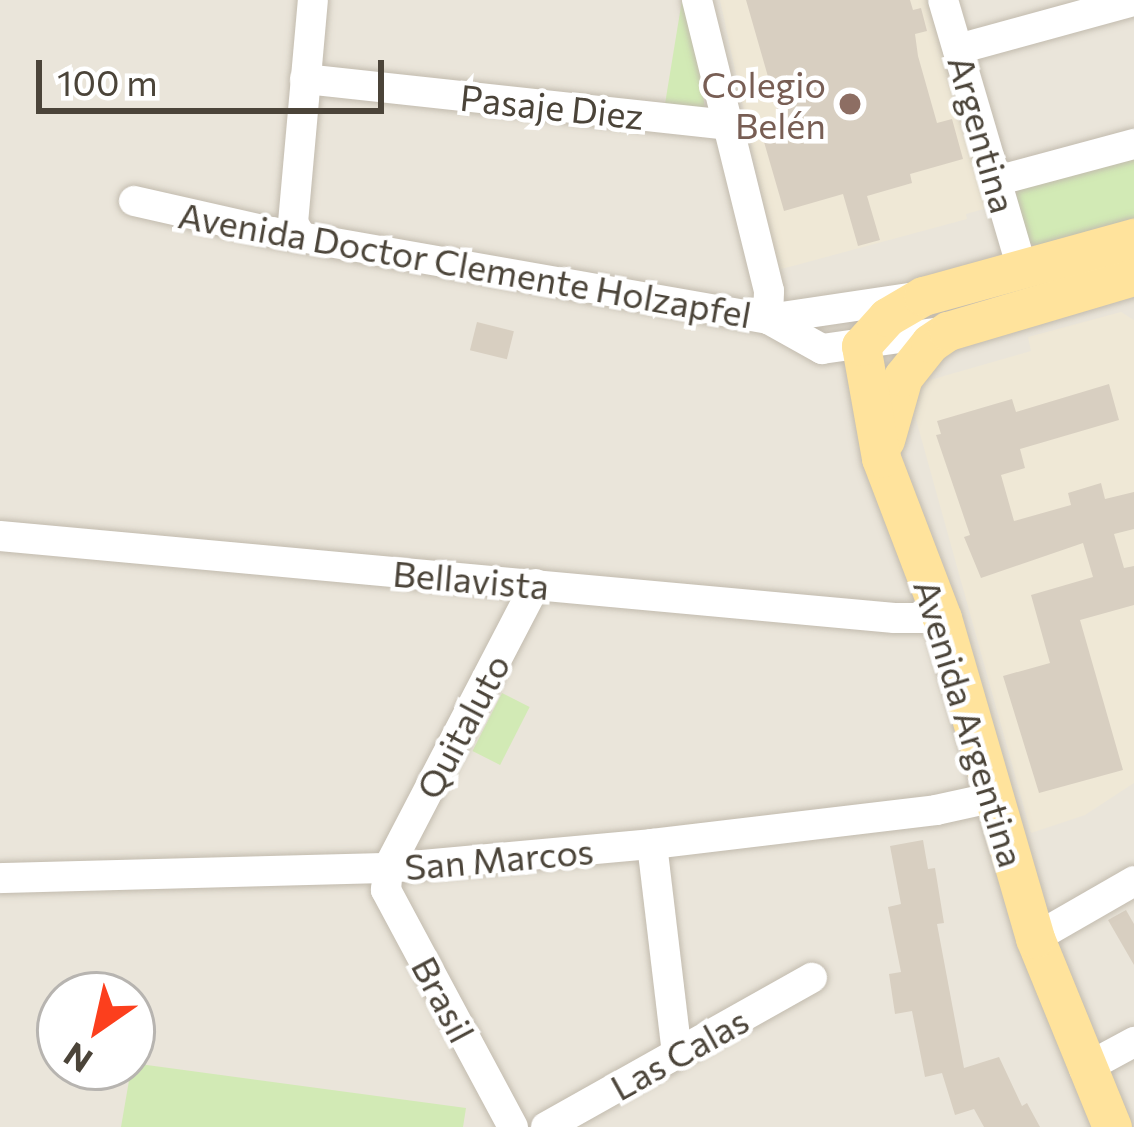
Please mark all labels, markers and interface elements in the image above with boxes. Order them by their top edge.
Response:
scale bar [42,36,390,110]
street label: Argentina [940,50,1026,218]
text: 100 m [57,59,158,103]
place label: Colegio Belén [701,61,826,146]
street label: Pasaje Diez [458,75,646,137]
marker: Colegio Belén [837,91,863,117]
street label: Avenida Doctor Clemente Holzapfel [175,192,755,336]
street label: Bellavista [391,551,551,607]
street label: Avenida Argentina [906,574,1034,872]
street label: Quitaluto [406,646,518,806]
street label: San Marcos [403,828,595,888]
street label: Brasil [404,949,484,1049]
north arrow [36,971,156,1091]
street label: Las Calas [603,998,755,1108]
text: N [56,1035,99,1083]

